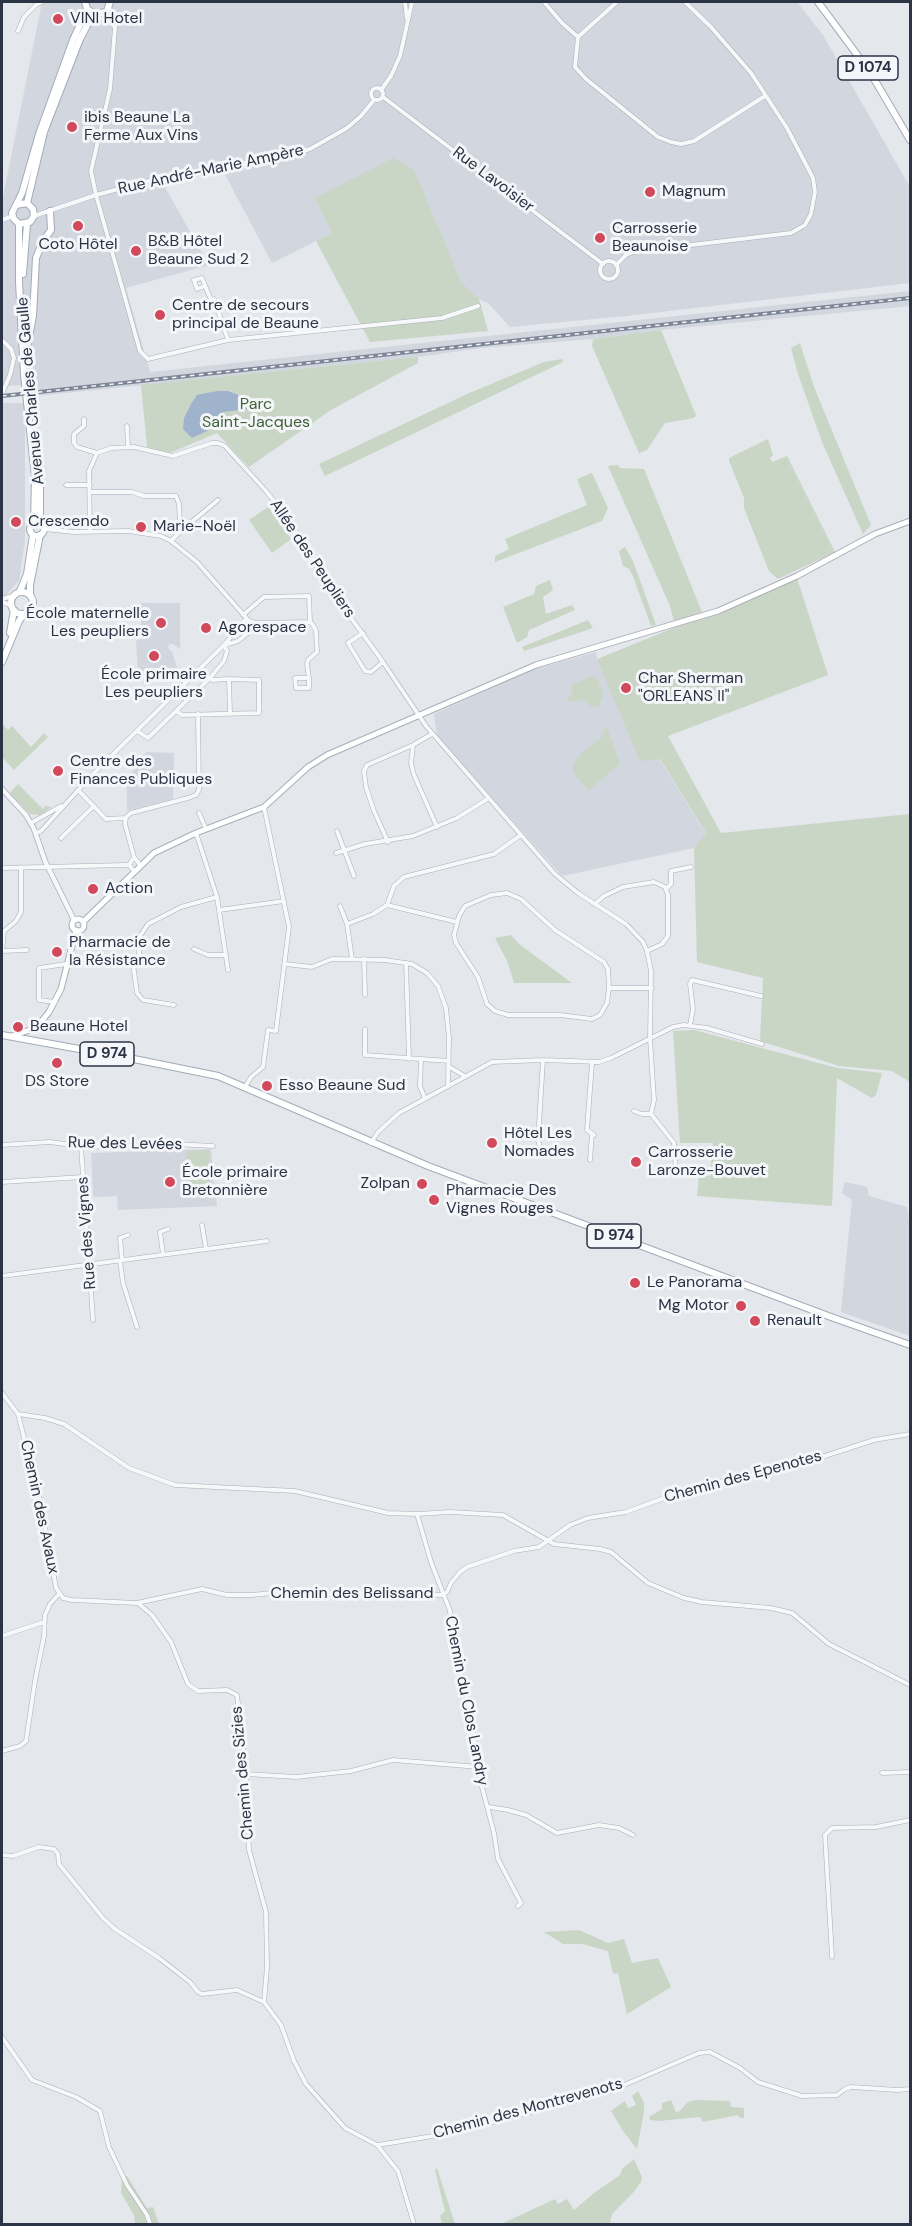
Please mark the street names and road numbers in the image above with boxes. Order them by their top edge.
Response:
road number: D 1074 [838,56,898,80]
street label: Rue André-Marie Ampère [116,141,306,199]
street label: Rue Lavoisier [448,143,538,217]
street label: Avenue Charles de Gaulle [13,296,49,486]
street label: Allée des Peupliers [265,496,359,622]
road number: D 974 [80,1042,134,1066]
street label: Rue des Levées [68,1133,182,1155]
street label: Rue des Vignes [73,1176,101,1290]
road number: D 974 [587,1224,641,1248]
street label: Chemin des Avaux [15,1438,63,1576]
street label: Chemin des Epenotes [662,1447,824,1507]
street label: Chemin des Belissand [271,1584,433,1604]
street label: Chemin du Clos Landry [440,1614,492,1788]
street label: Chemin des Sizies [228,1705,258,1841]
street label: Chemin des Montrevenots [431,2074,625,2144]

